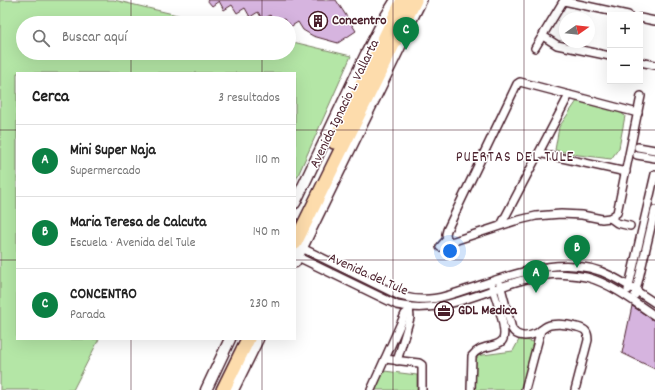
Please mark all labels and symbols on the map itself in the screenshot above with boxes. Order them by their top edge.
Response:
building icon: Concentro [307,10,329,32]
place label: Concentro [332,11,386,31]
north arrow [559,12,595,48]
pin: C [393,17,419,50]
street label: Avenida Ignacio L. Vallarta [305,36,385,172]
district label: PUERTAS DEL TULE [456,147,574,169]
pin: B [564,235,590,268]
your location [440,241,460,261]
street label: Avenida del Tule [325,248,411,302]
pin: A [523,260,549,293]
office icon: GDL Medica [433,300,455,322]
place label: GDL Medica [458,301,518,321]

